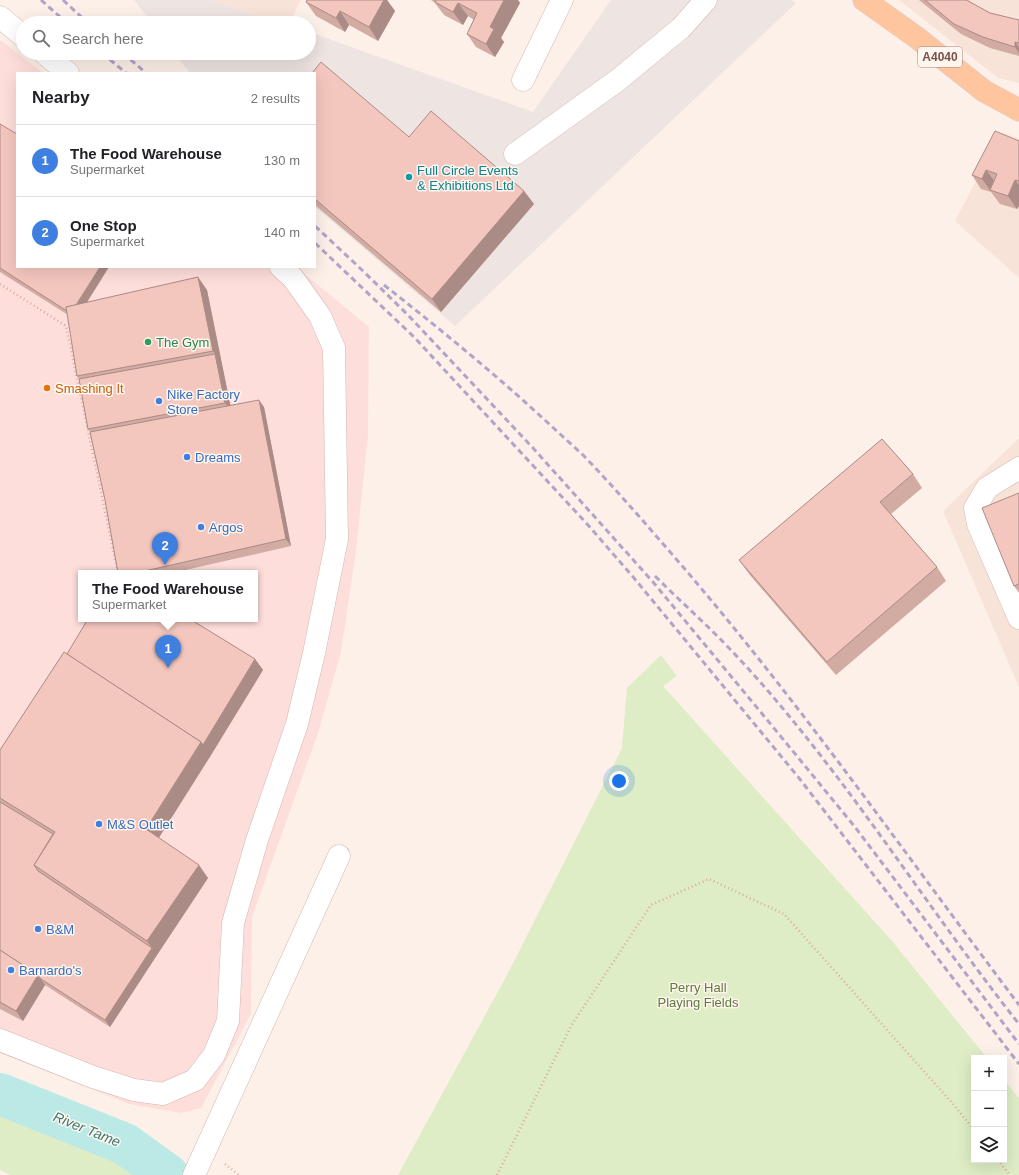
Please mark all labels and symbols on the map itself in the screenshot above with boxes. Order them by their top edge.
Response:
road number: A4040 [918,47,962,67]
place label: Full Circle Events & Exhibitions Ltd [417,163,519,193]
marker: Full Circle Events & Exhibitions Ltd [404,172,414,182]
place label: The Gym [156,335,209,350]
marker: The Gym [143,337,153,347]
place label: Smashing It [55,381,124,396]
marker: Smashing It [42,383,52,393]
place label: Nike Factory Store [167,387,240,417]
marker: Nike Factory Store [154,396,164,406]
place label: Dreams [195,450,241,465]
marker: Dreams [182,452,192,462]
place label: Argos [209,520,243,535]
marker: Argos [196,522,206,532]
pin: 2 [152,532,178,565]
pin: 1 [155,635,181,668]
your location [609,771,629,791]
place label: M&S Outlet [107,817,174,832]
marker: M&S Outlet [94,819,104,829]
place label: B&M [46,922,74,937]
marker: B&M [33,924,43,934]
place label: Barnardo's [19,963,82,978]
marker: Barnardo's [6,965,16,975]
park label: Perry Hall Playing Fields [658,980,739,1010]
water label: River Tame [51,1108,123,1150]

